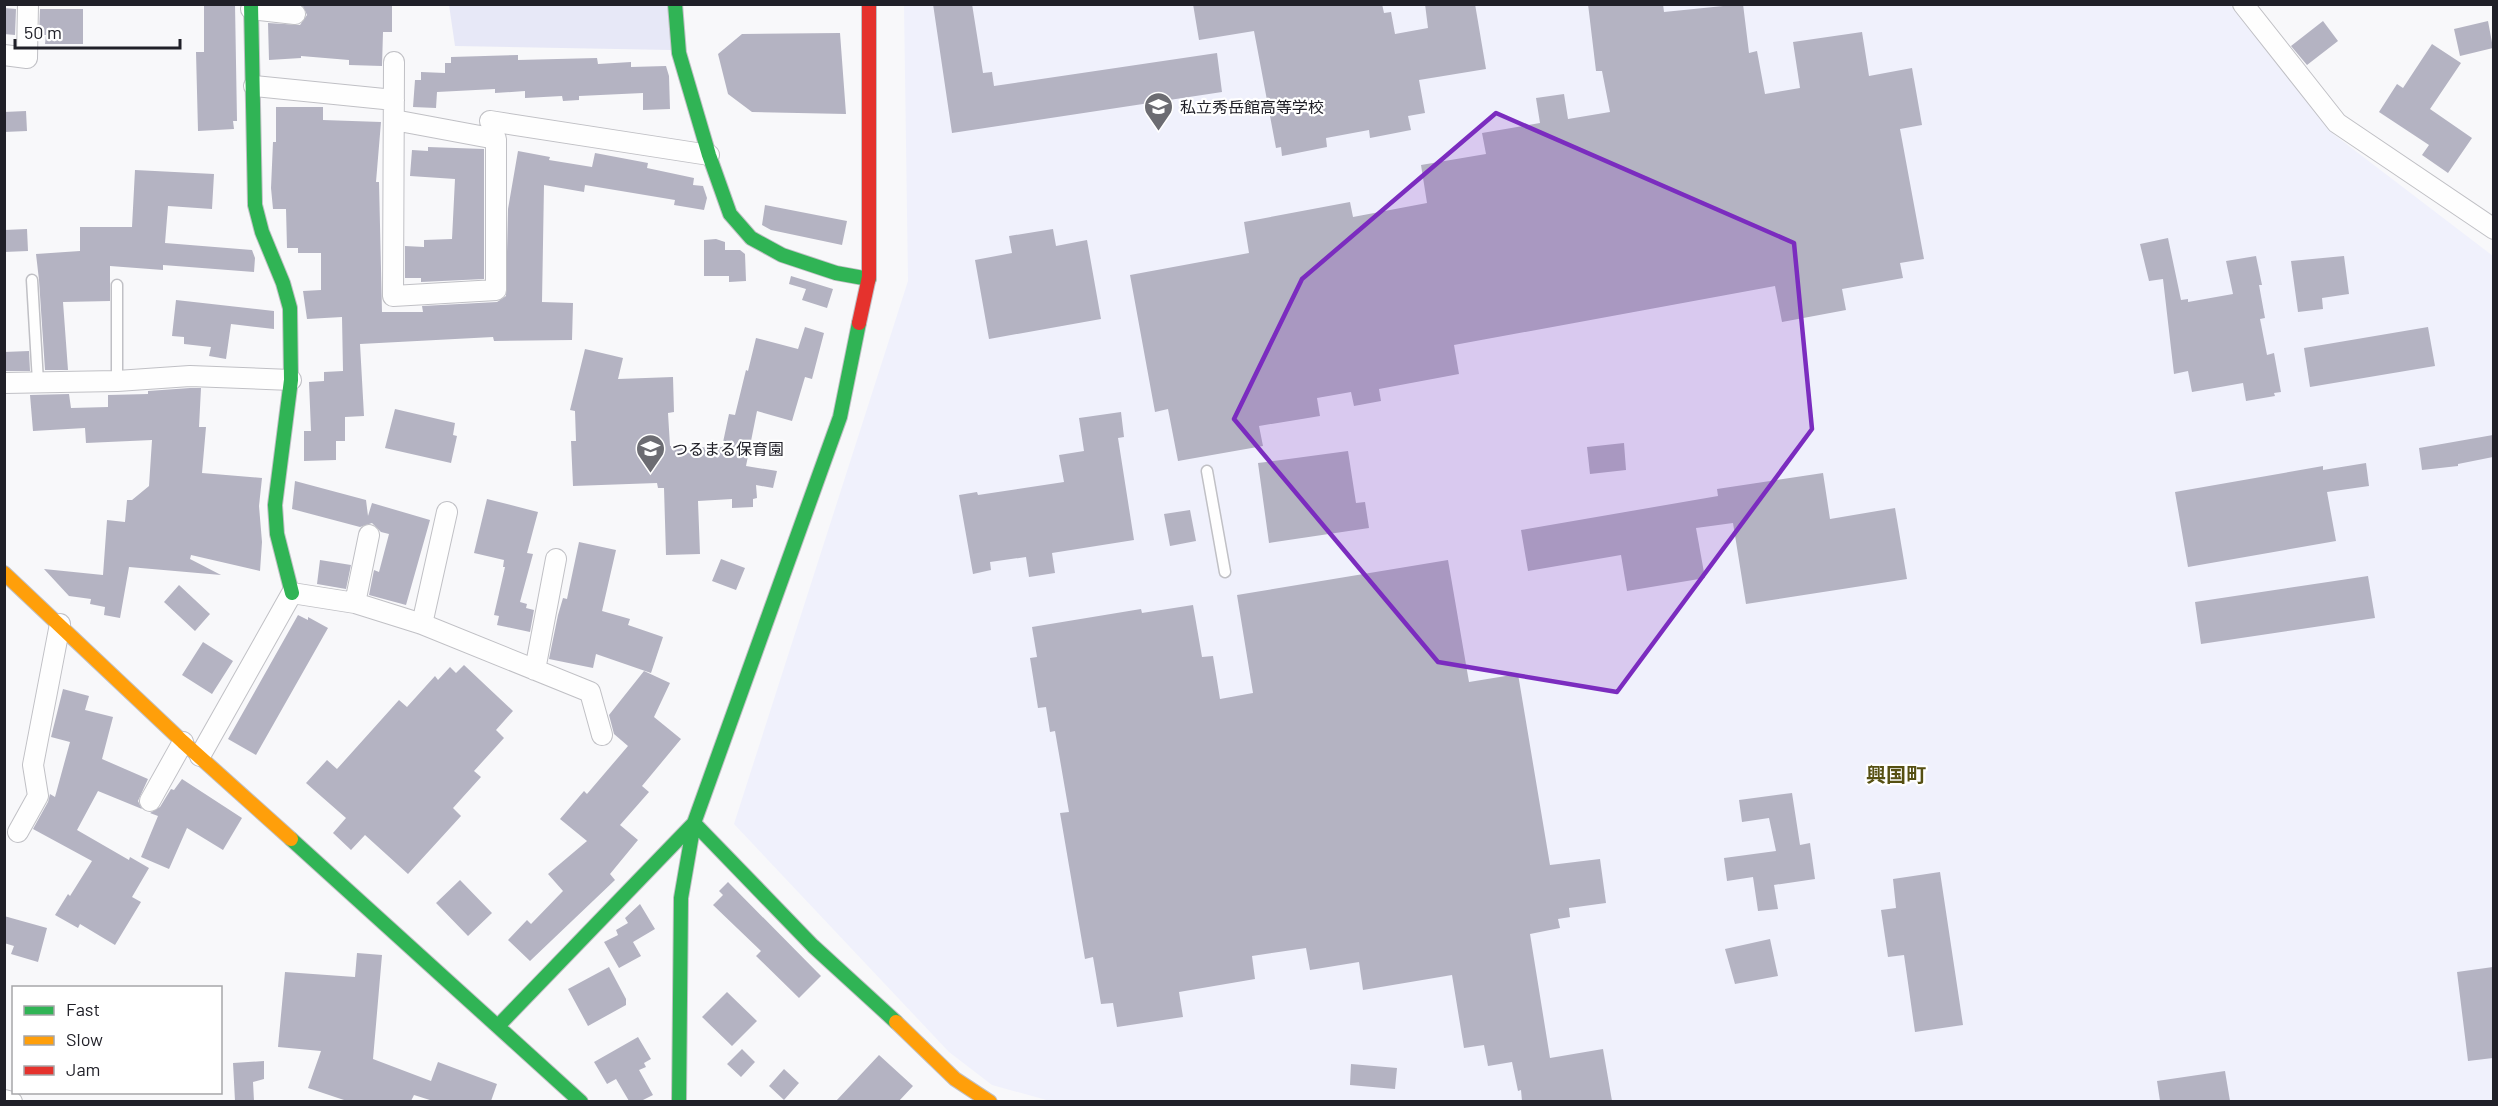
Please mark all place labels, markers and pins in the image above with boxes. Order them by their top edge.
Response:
school or university icon: 私立秀岳館高等学校 [1143,90,1175,132]
place label: 私立秀岳館高等学校 [1180,97,1324,116]
school or university icon: つるまる保育園 [635,432,667,474]
place label: つるまる保育園 [672,439,784,458]

